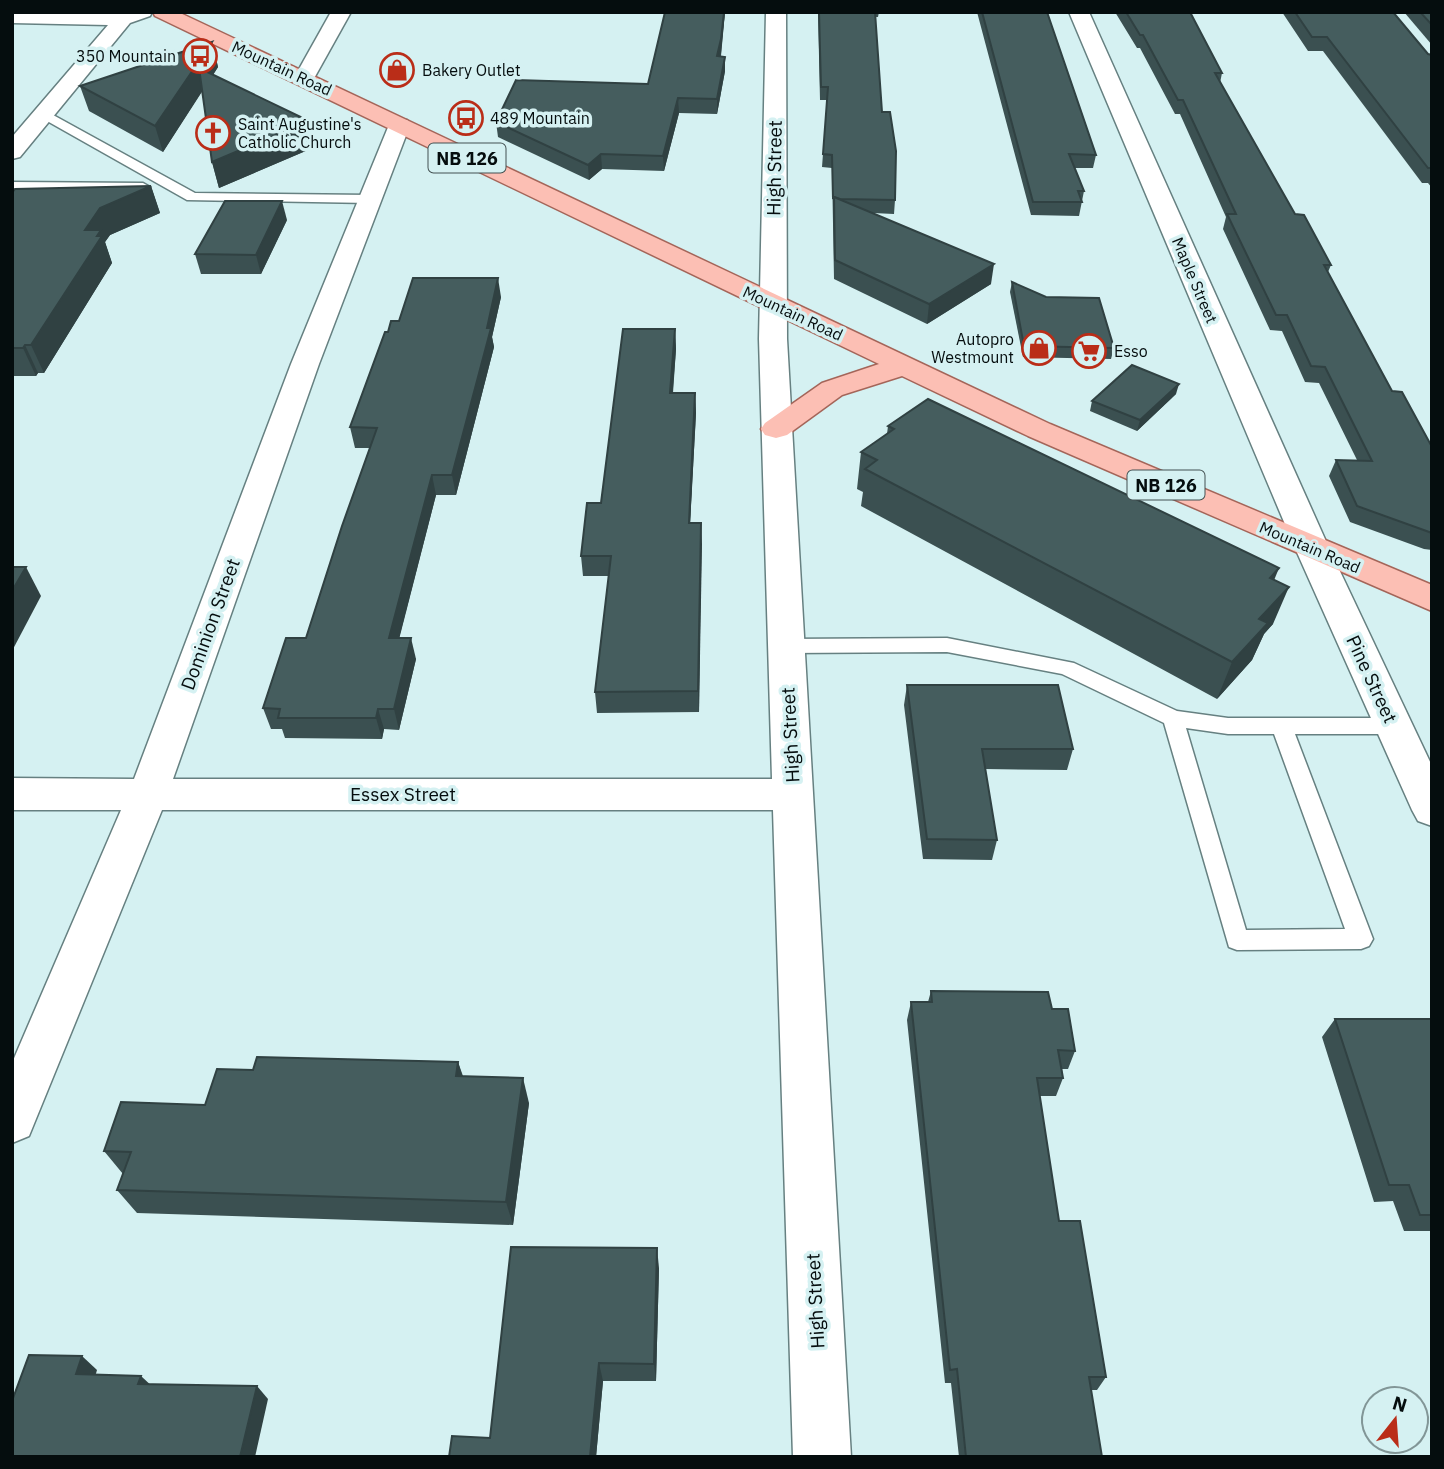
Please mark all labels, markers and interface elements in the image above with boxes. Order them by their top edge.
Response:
street label: Mountain Road [229,36,335,100]
bus stop icon: 350 Mountain [181,37,219,75]
place label: 350 Mountain [76,46,176,66]
shop icon: Bakery Outlet [378,51,416,89]
place label: Bakery Outlet [422,60,521,80]
bus stop icon: 489 Mountain [447,99,485,137]
place label: 489 Mountain [490,108,590,128]
church icon: Saint Augustine's Catholic Church [194,114,232,152]
place label: Saint Augustine's Catholic Church [238,114,362,152]
street label: High Street [761,120,787,216]
road number: NB 126 [428,144,505,173]
street label: Maple Street [1168,234,1222,326]
street label: Mountain Road [740,281,846,345]
place label: Autopro Westmount [931,329,1014,367]
shop icon: Autopro Westmount [1020,329,1058,367]
supermarket icon: Esso [1070,332,1108,370]
place label: Esso [1114,341,1148,361]
road number: NB 126 [1128,471,1204,500]
street label: Mountain Road [1256,517,1364,577]
street label: Dominion Street [175,555,245,693]
street label: Pine Street [1341,631,1403,727]
street label: High Street [776,687,804,783]
street label: Essex Street [350,782,456,806]
street label: High Street [801,1253,829,1349]
north arrow [1360,1385,1430,1455]
text: N [1390,1390,1410,1417]

